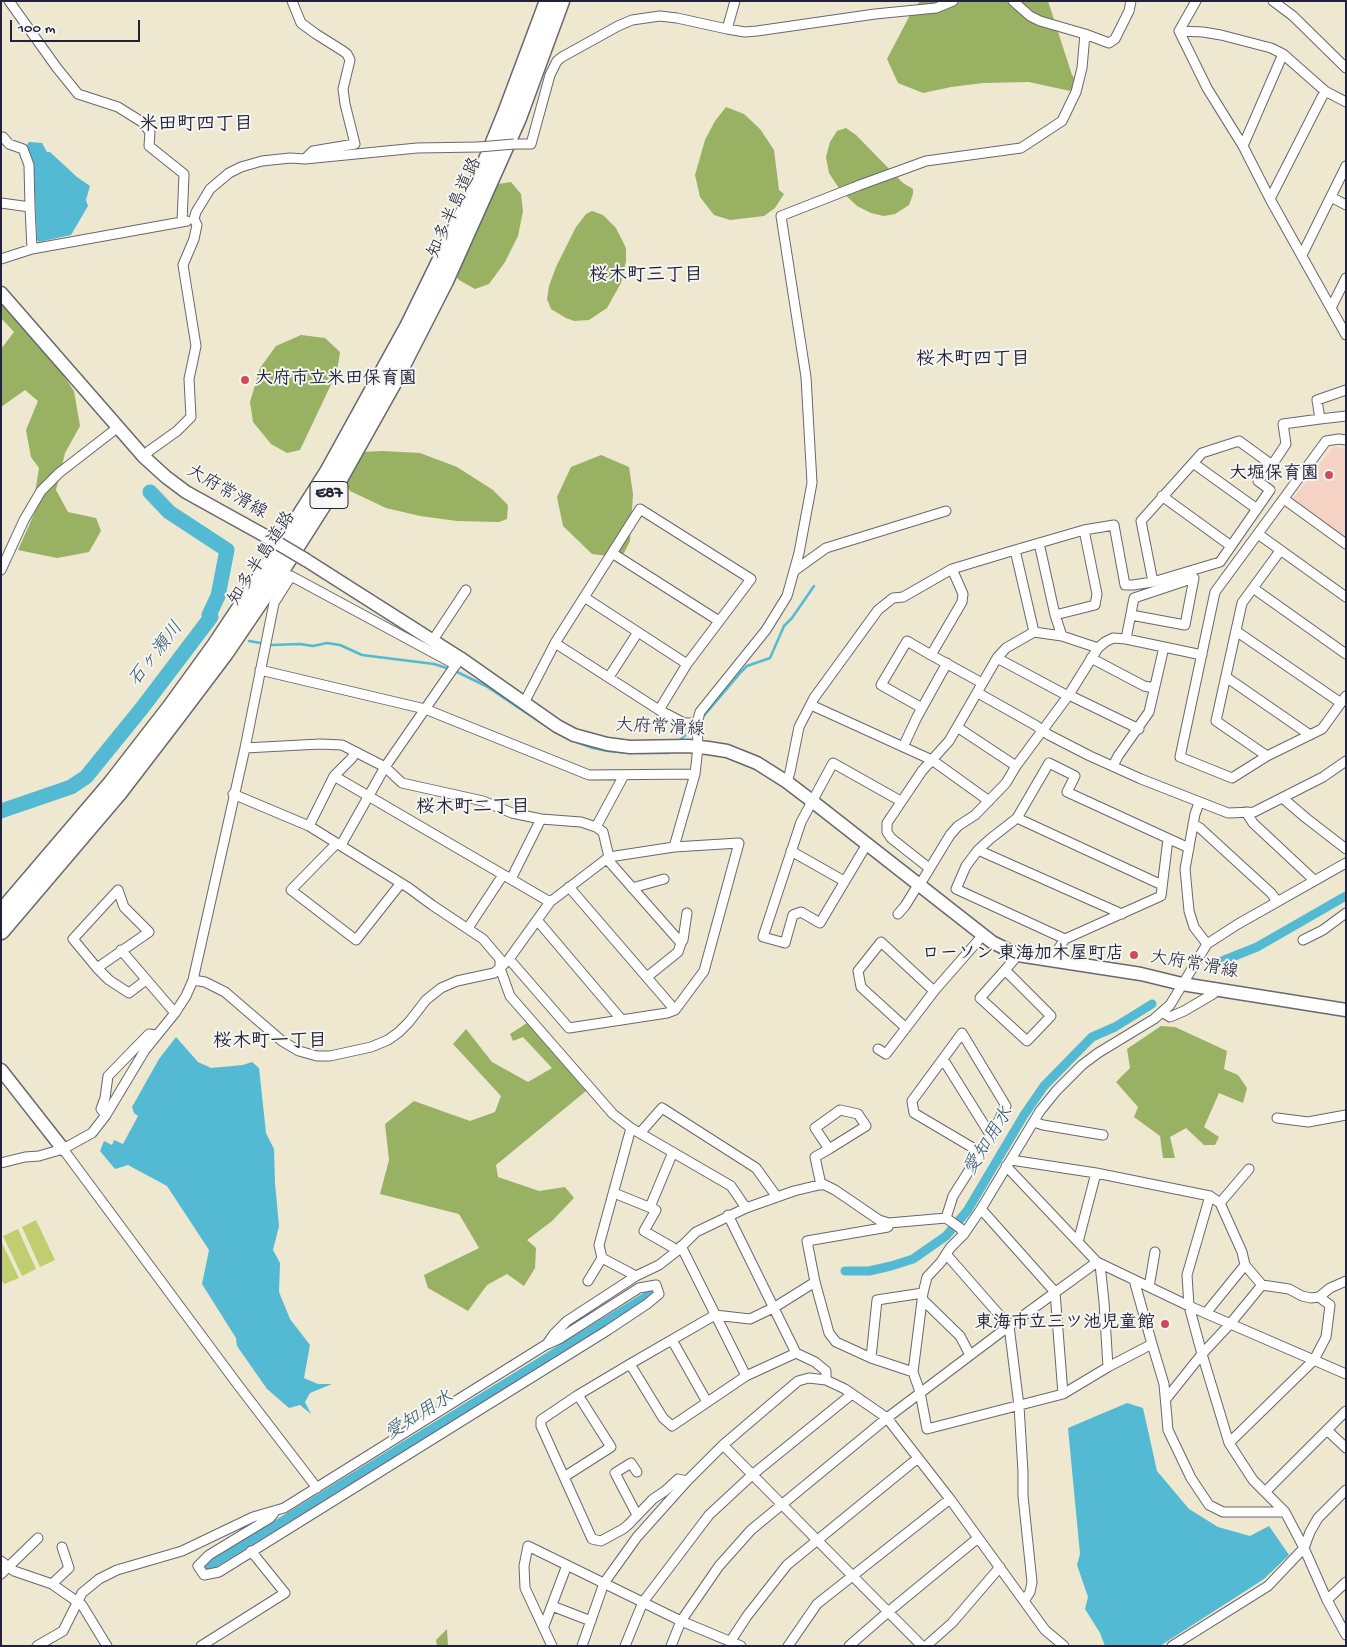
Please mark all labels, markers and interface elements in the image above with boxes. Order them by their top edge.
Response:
scale bar [12,10,142,42]
text: 100 m [18,20,55,38]
district label: 米田町四丁目 [139,115,253,137]
street label: 知多半島道路 [424,154,488,262]
district label: 桜木町三丁目 [589,266,703,288]
district label: 桜木町四丁目 [916,350,1030,372]
place label: 大府市立米田保育園 [255,369,417,391]
marker: 大府市立米田保育園 [239,374,251,386]
street label: 大府常滑線 [182,461,270,525]
place label: 大堀保育園 [1229,464,1319,486]
marker: 大堀保育園 [1323,469,1335,481]
road number: E87 [310,482,348,508]
street label: 知多半島道路 [225,508,301,610]
water label: 石ヶ瀬川 [125,618,189,692]
street label: 大府常滑線 [614,716,706,742]
district label: 桜木町二丁目 [416,798,530,820]
place label: ローソン 東海加木屋町店 [922,944,1124,966]
street label: 大府常滑線 [1148,948,1240,984]
marker: ローソン 東海加木屋町店 [1128,949,1140,961]
district label: 桜木町一丁目 [213,1032,327,1054]
water label: 愛知用水 [960,1104,1020,1180]
place label: 東海市立三ツ池児童館 [975,1313,1155,1335]
marker: 東海市立三ツ池児童館 [1159,1318,1171,1330]
water label: 愛知用水 [382,1387,458,1447]

